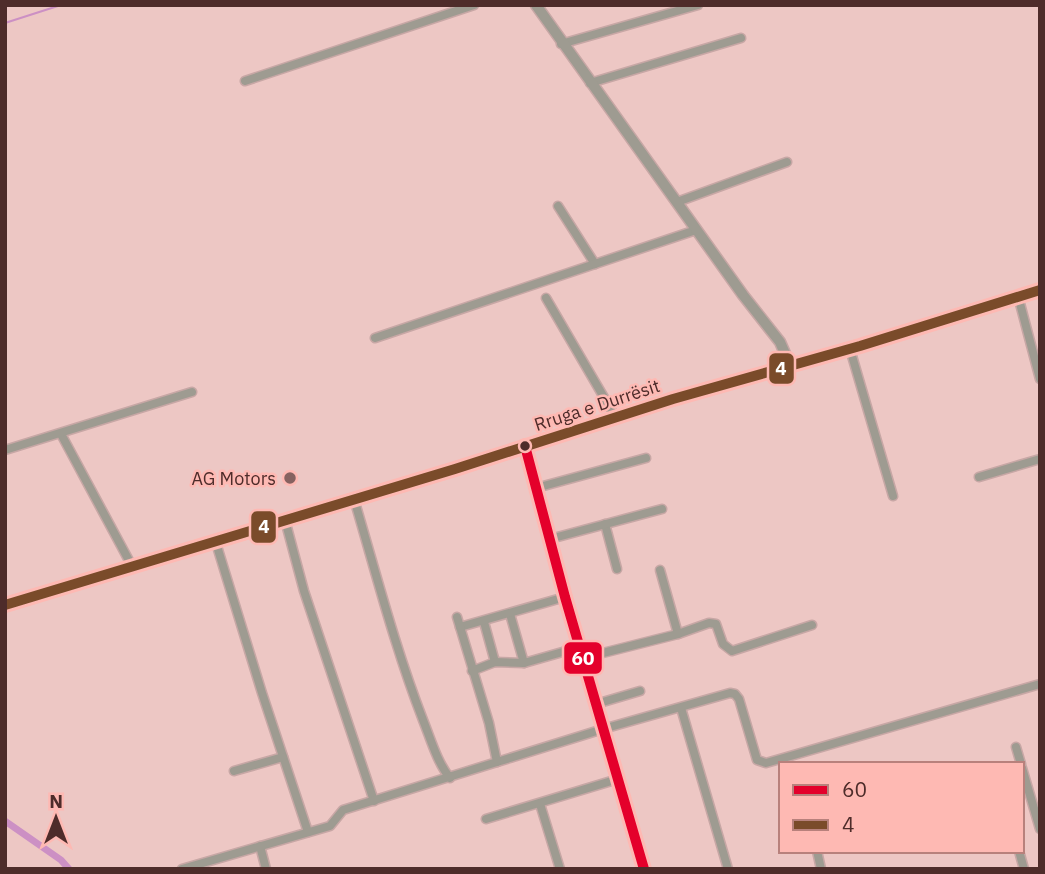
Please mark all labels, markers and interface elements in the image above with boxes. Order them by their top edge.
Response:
line badge: 4 [768,352,795,385]
text: 4 [775,356,787,380]
street label: Rruga e Durrësit [531,374,663,436]
unlabelled marker [518,439,532,453]
place label: AG Motors [192,467,276,490]
marker: AG Motors [282,470,298,486]
line badge: 4 [250,510,277,544]
text: 4 [258,514,270,538]
line badge: 60 [563,641,603,675]
text: 60 [572,646,594,670]
legend [779,762,1024,853]
text: 60 [842,775,867,803]
north arrow [21,783,91,853]
text: N [49,789,63,813]
text: 4 [842,810,855,838]

